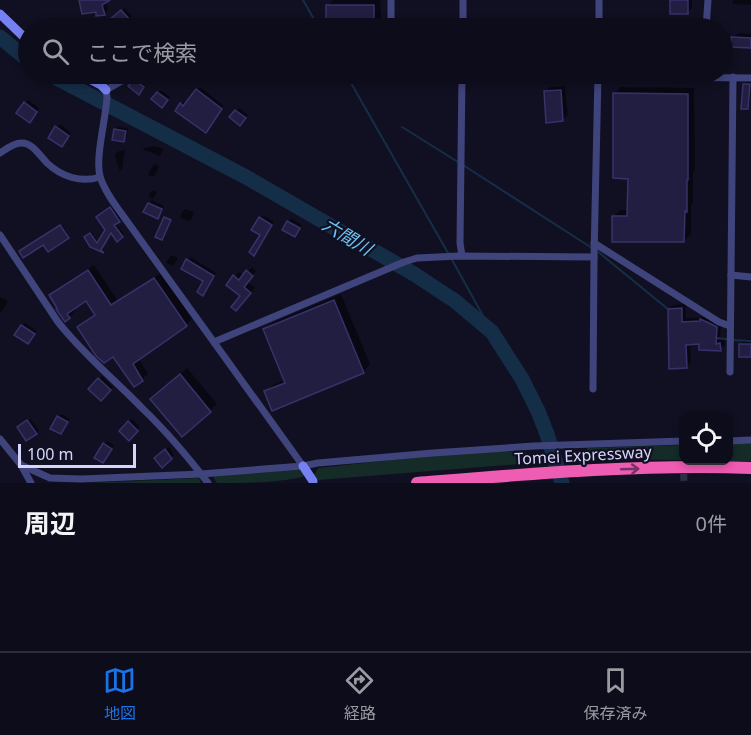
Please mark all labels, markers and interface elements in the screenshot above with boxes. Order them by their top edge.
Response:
search box [18,18,733,84]
icon: search [39,35,72,68]
text: ここで検索 [87,37,197,67]
water label: 六間川 [318,212,379,261]
map controls [679,411,733,465]
button: locate [679,411,733,465]
street label: Tomei Expressway [514,440,653,470]
scale bar [18,441,136,468]
text: 100 m [27,443,74,465]
one-way arrow [620,463,640,475]
text: 周辺 [24,505,76,541]
text: 0件 [696,510,727,537]
tab: 地図 [103,664,136,724]
tab: 経路 [343,664,376,724]
tab: 保存済み [583,664,647,724]

